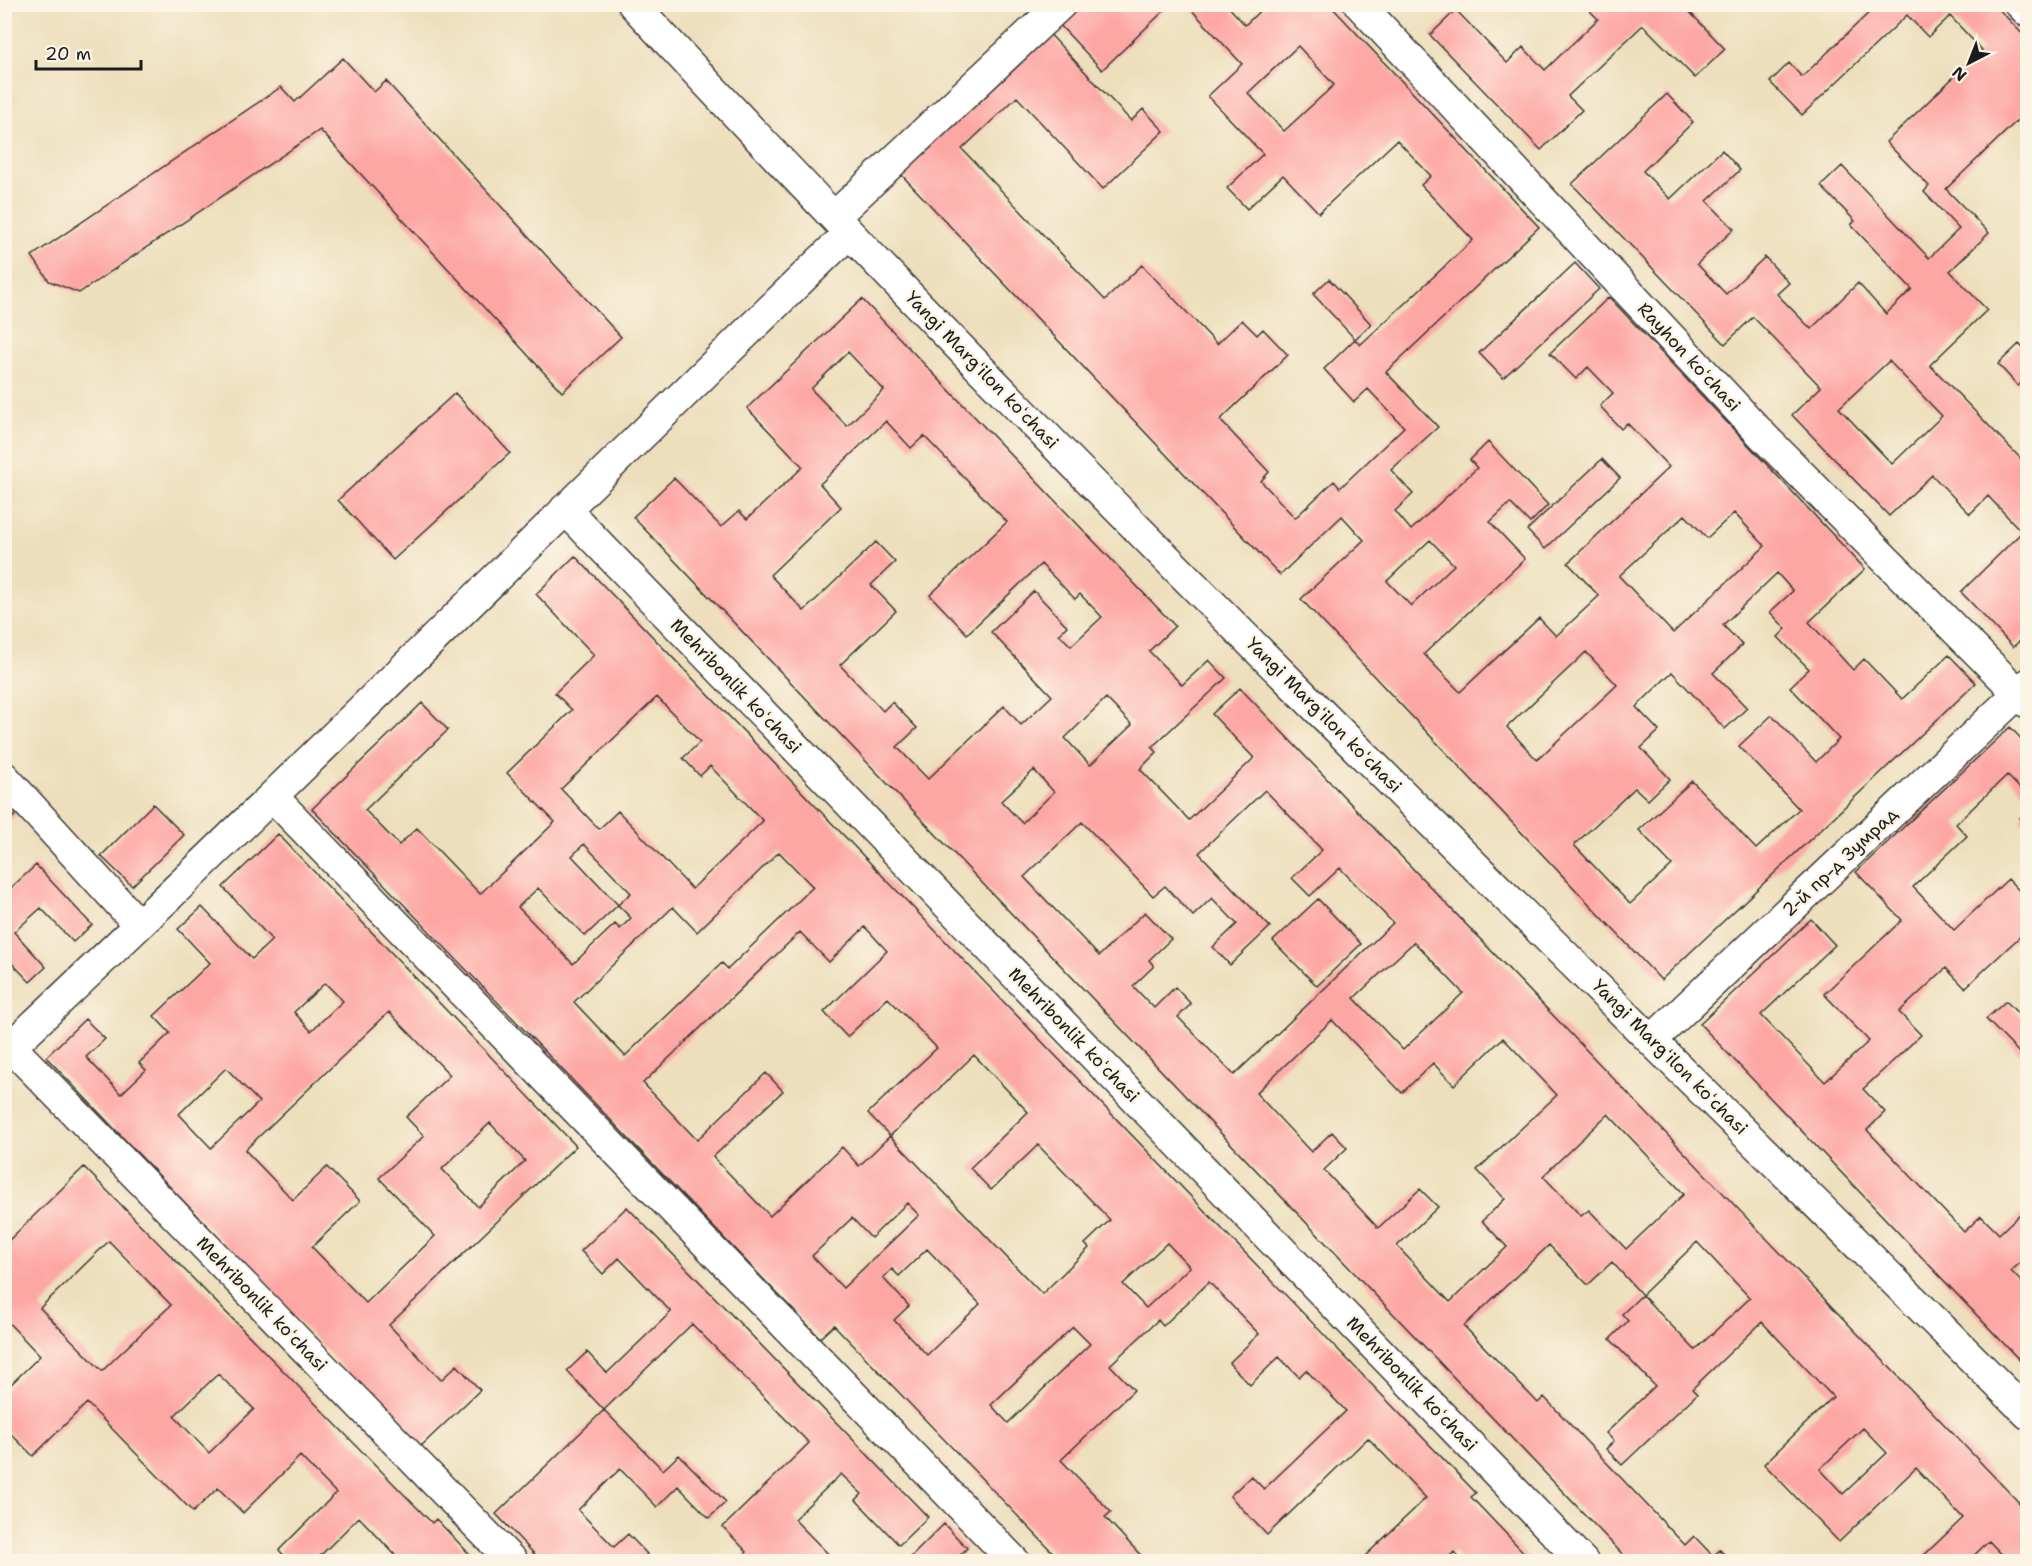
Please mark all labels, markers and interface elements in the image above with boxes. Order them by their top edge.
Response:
scale bar [36,33,141,71]
north arrow [1939,33,1999,93]
text: 20 m [45,42,91,66]
text: N [1948,62,1971,86]
street label: Yangi Margʻilon koʻchasi [900,286,1064,454]
street label: Rayhon koʻchasi [1632,297,1746,417]
street label: Mehribonlik koʻchasi [665,613,807,759]
street label: Yangi Margʻilon koʻchasi [1241,632,1407,798]
street label: 2-й пр-д Зумрад [1777,802,1903,922]
street label: Mehribonlik koʻchasi [1003,962,1145,1108]
street label: Yangi Margʻilon koʻchasi [1587,974,1753,1140]
street label: Mehribonlik koʻchasi [191,1231,333,1377]
street label: Mehribonlik koʻchasi [1341,1311,1483,1457]

